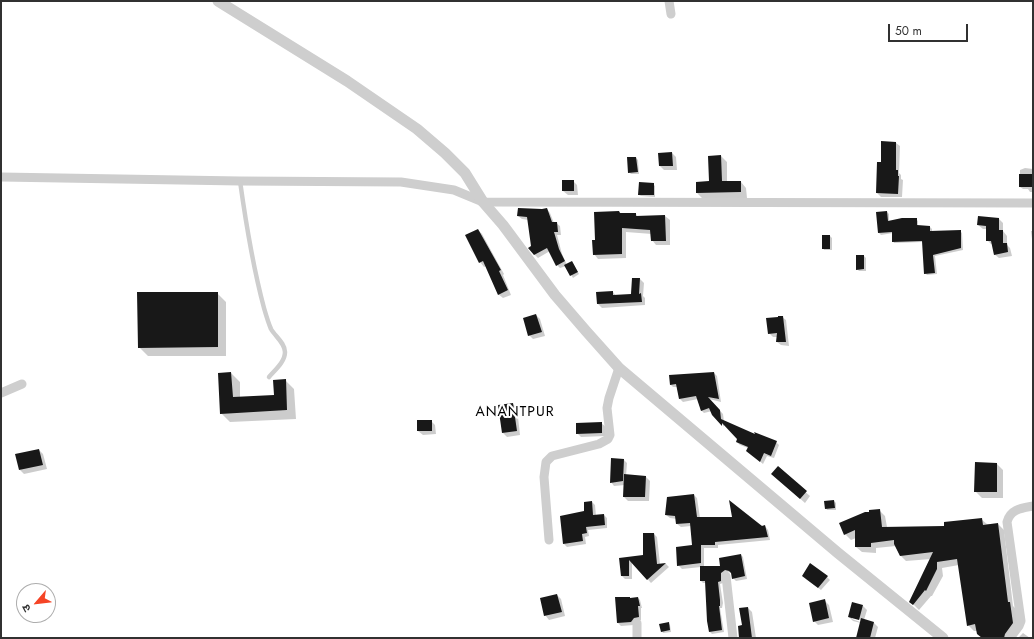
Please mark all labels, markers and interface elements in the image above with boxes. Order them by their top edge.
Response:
scale bar [890,16,970,42]
text: 50 m [895,22,922,40]
district label: ANANTPUR [476,405,554,421]
north arrow [16,583,56,623]
text: उ [18,602,35,615]

